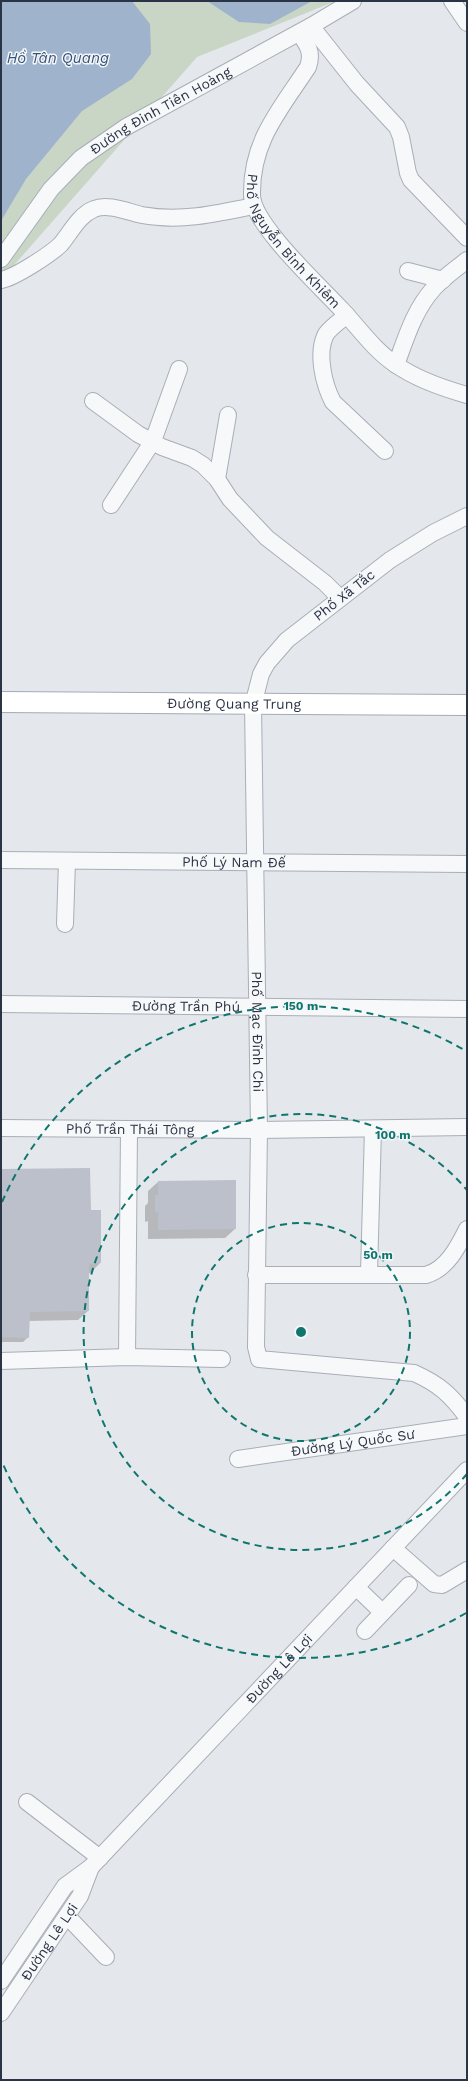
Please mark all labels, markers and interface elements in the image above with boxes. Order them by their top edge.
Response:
water label: Hồ Tân Quang [7,49,109,67]
street label: Đường Đinh Tiên Hoàng [87,63,234,157]
street label: Phố Nguyễn Bỉnh Khiêm [244,173,344,312]
street label: Phố Xã Tắc [310,566,378,624]
street label: Đường Quang Trung [167,695,302,712]
street label: Phố Lý Nam Đế [182,854,286,870]
street label: Phố Mạc Đĩnh Chi [249,971,266,1092]
street label: Đường Trần Phú [132,997,240,1015]
text: 150 m [284,999,318,1013]
street label: Phố Trần Thái Tông [66,1121,195,1138]
text: 100 m [375,1128,411,1142]
text: 50 m [363,1248,393,1262]
centre of rings [294,1325,308,1339]
street label: Đường Lý Quốc Sư [290,1426,416,1459]
street label: Đường Lê Lợi [242,1631,316,1707]
street label: Đường Lê Lợi [17,1900,81,1983]

